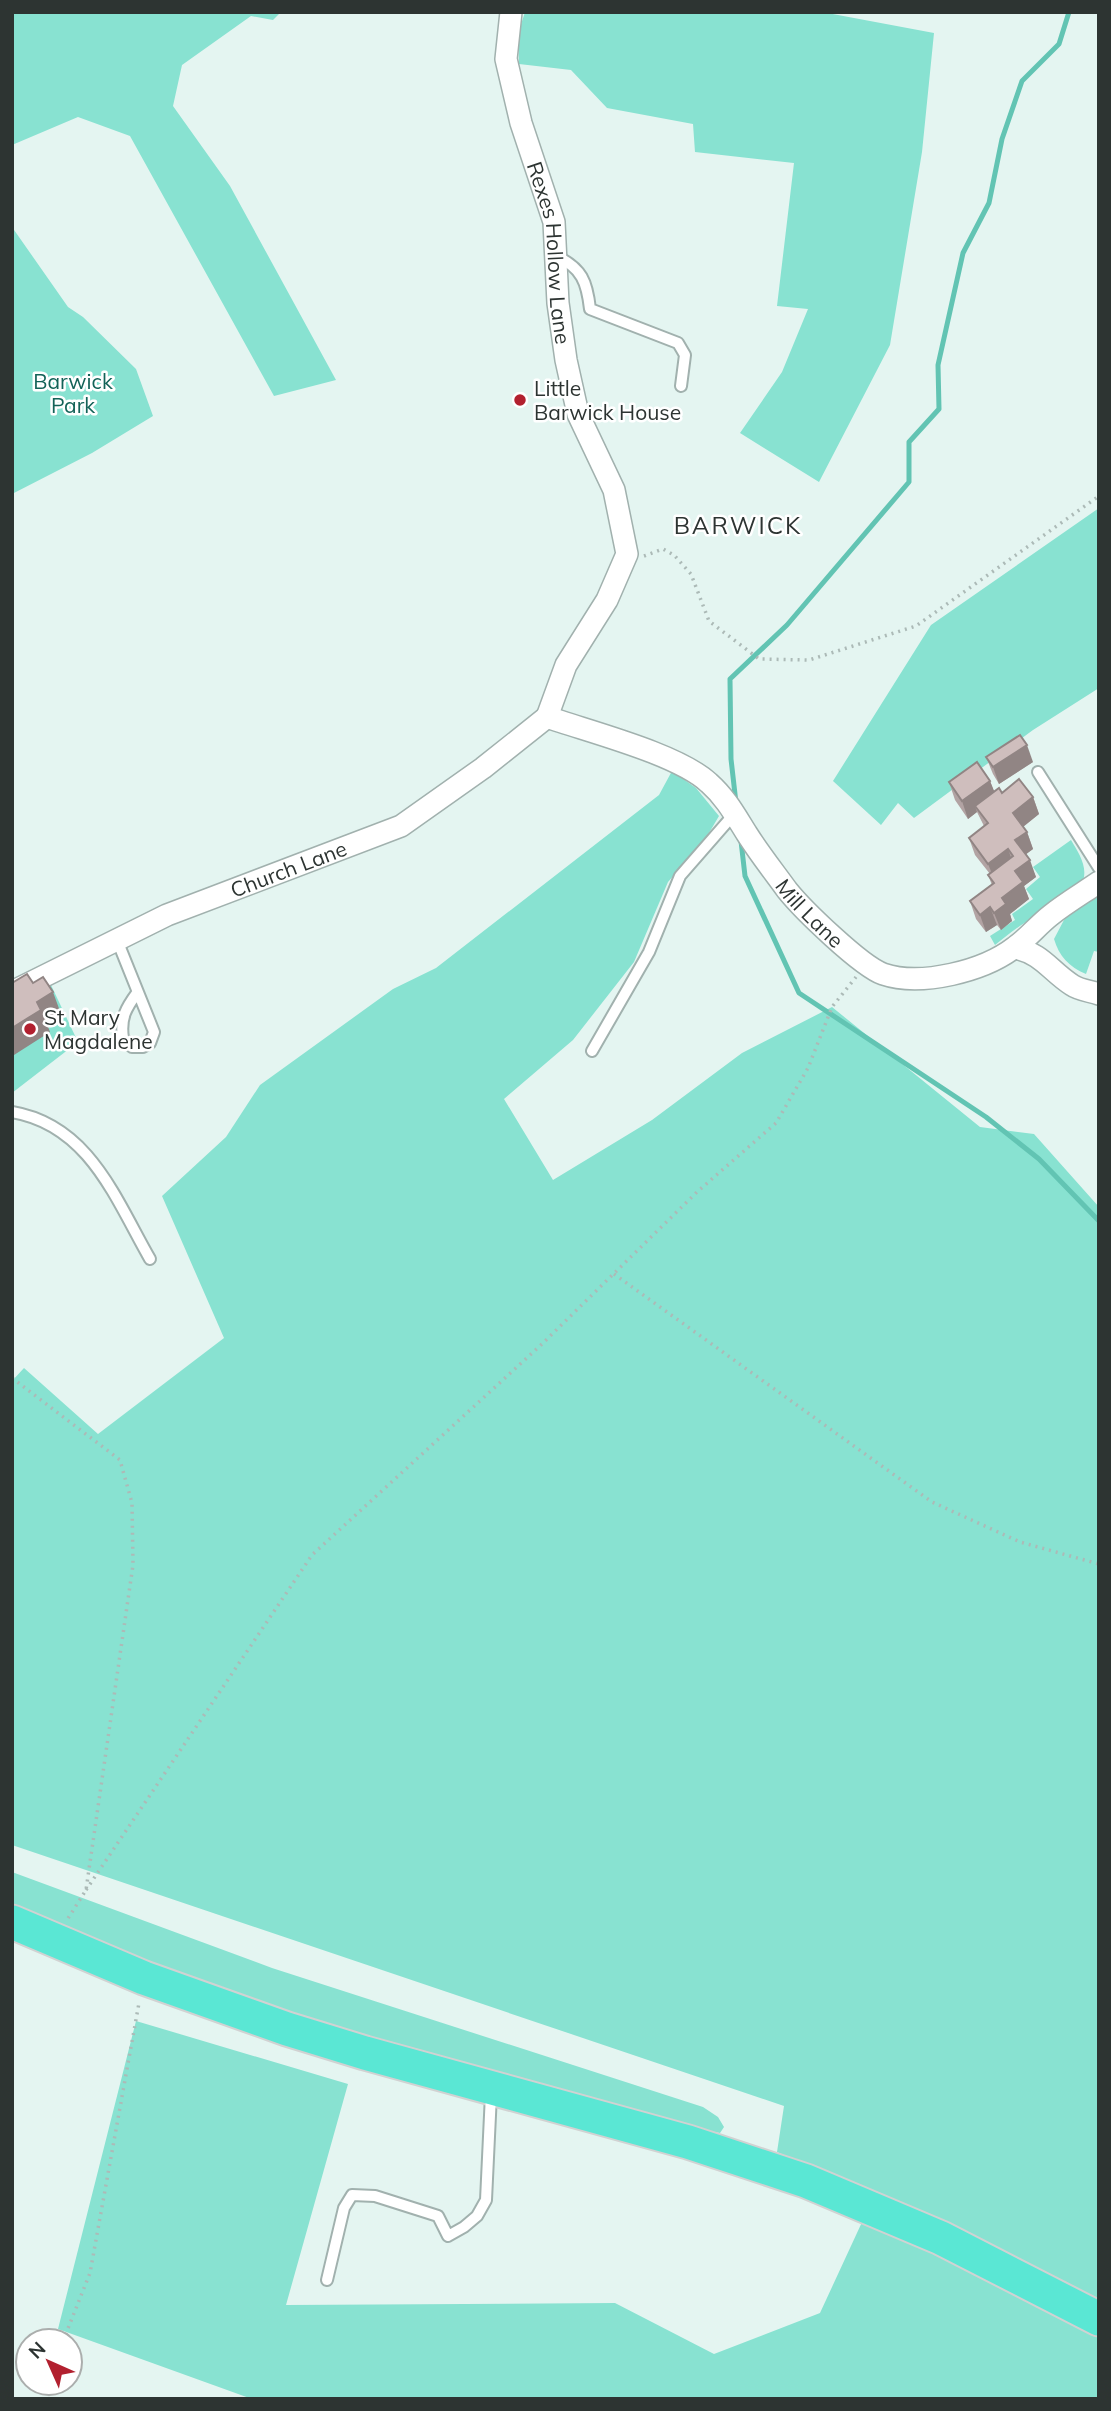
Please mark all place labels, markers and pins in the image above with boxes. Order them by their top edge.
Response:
place label: Little Barwick House [534,375,681,425]
marker: Little Barwick House [512,392,528,408]
place label: St Mary Magdalene [44,1004,153,1054]
marker: St Mary Magdalene [22,1021,38,1037]

